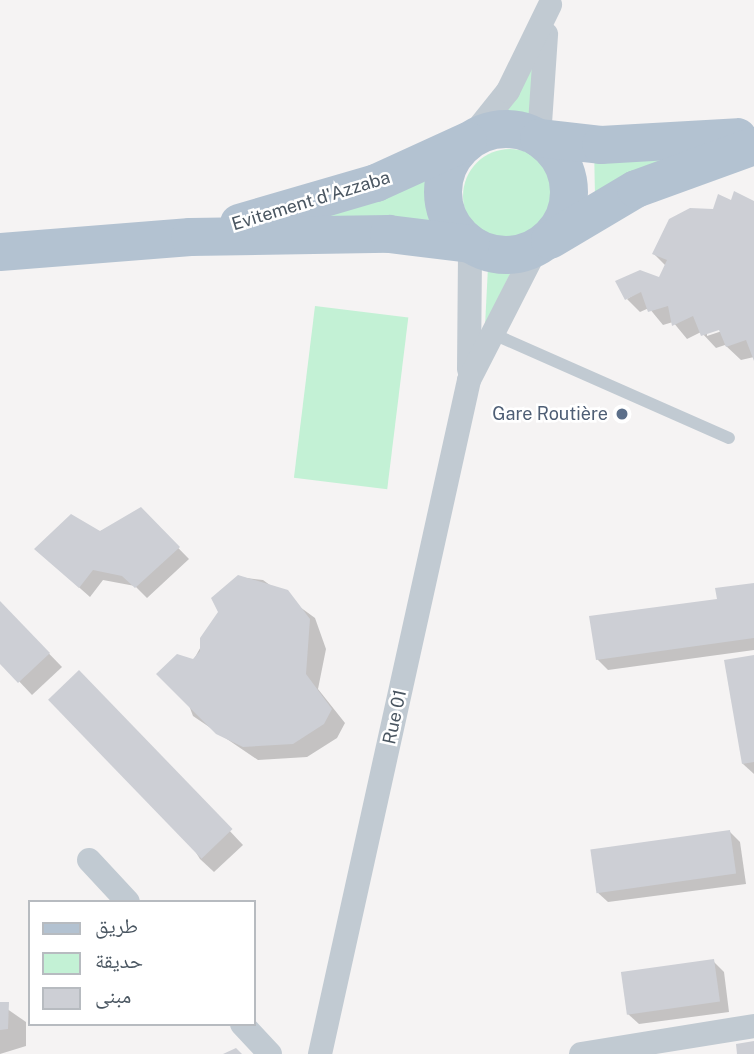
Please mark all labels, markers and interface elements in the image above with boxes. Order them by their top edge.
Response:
street label: Evitement d'Azzaba [229,167,393,235]
place label: Gare Routière [492,403,608,425]
marker: Gare Routière [614,406,630,422]
street label: Rue 01 [379,688,411,746]
legend [28,900,256,1026]
text: طريق [95,913,138,938]
text: حديقة [95,948,143,973]
text: مبنى [95,983,131,1008]

